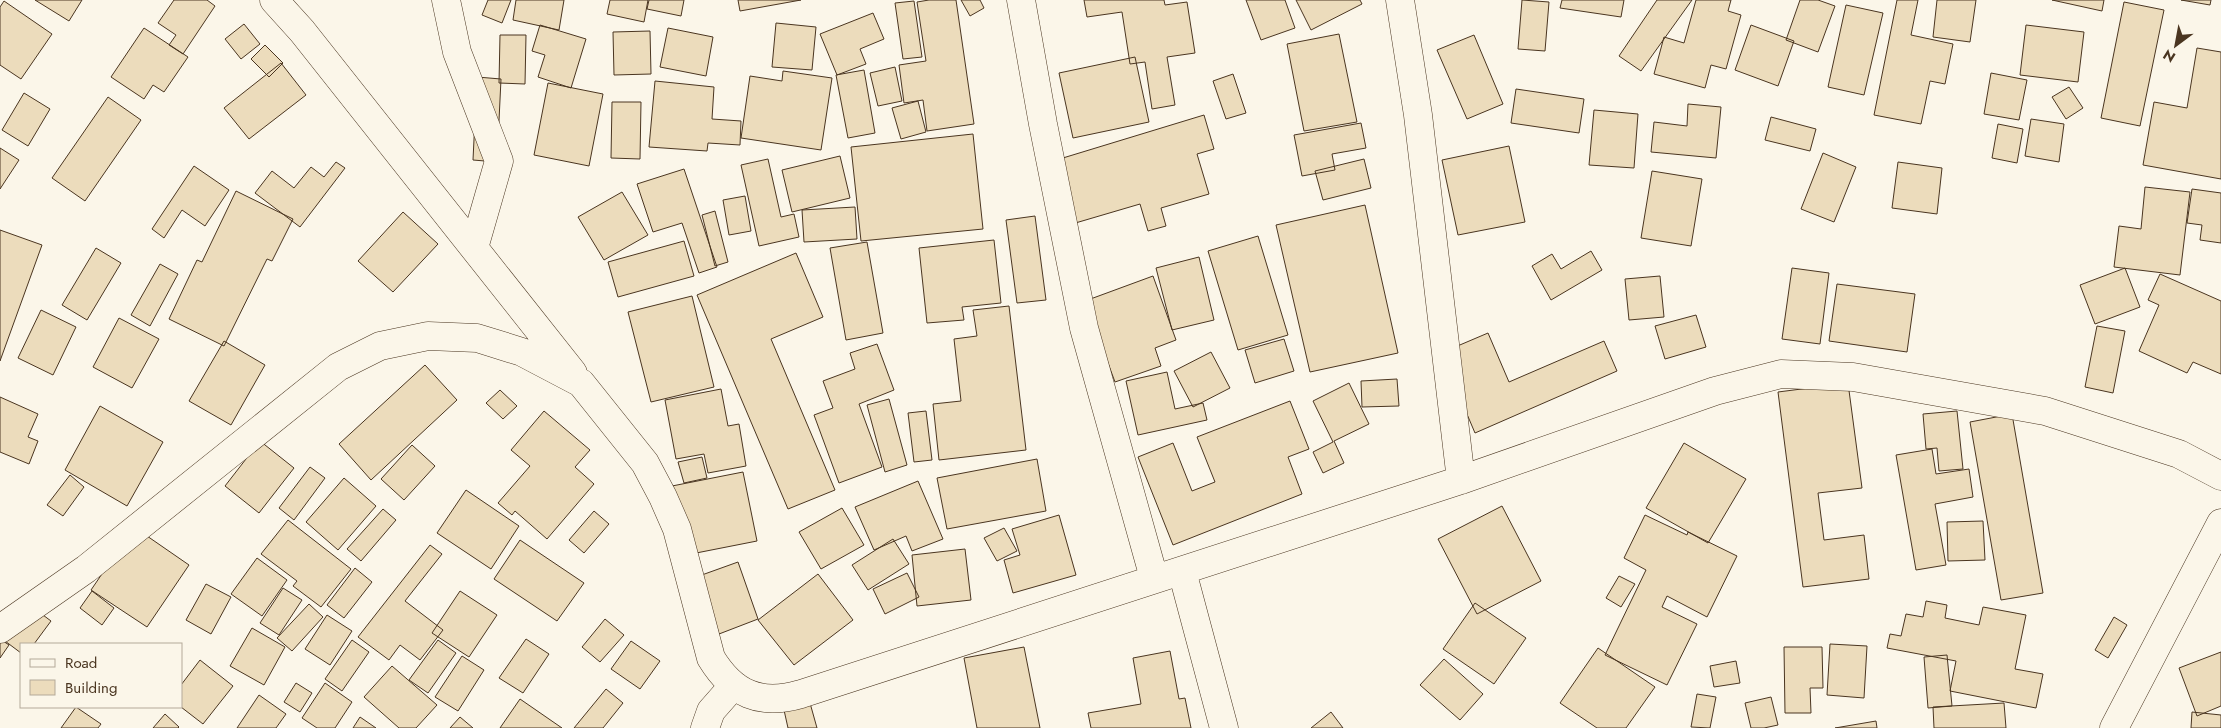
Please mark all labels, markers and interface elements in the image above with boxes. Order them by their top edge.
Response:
north arrow [2151,20,2201,70]
text: N [2159,45,2179,67]
legend [20,643,182,708]
text: Road [65,652,97,674]
text: Building [65,677,117,699]

